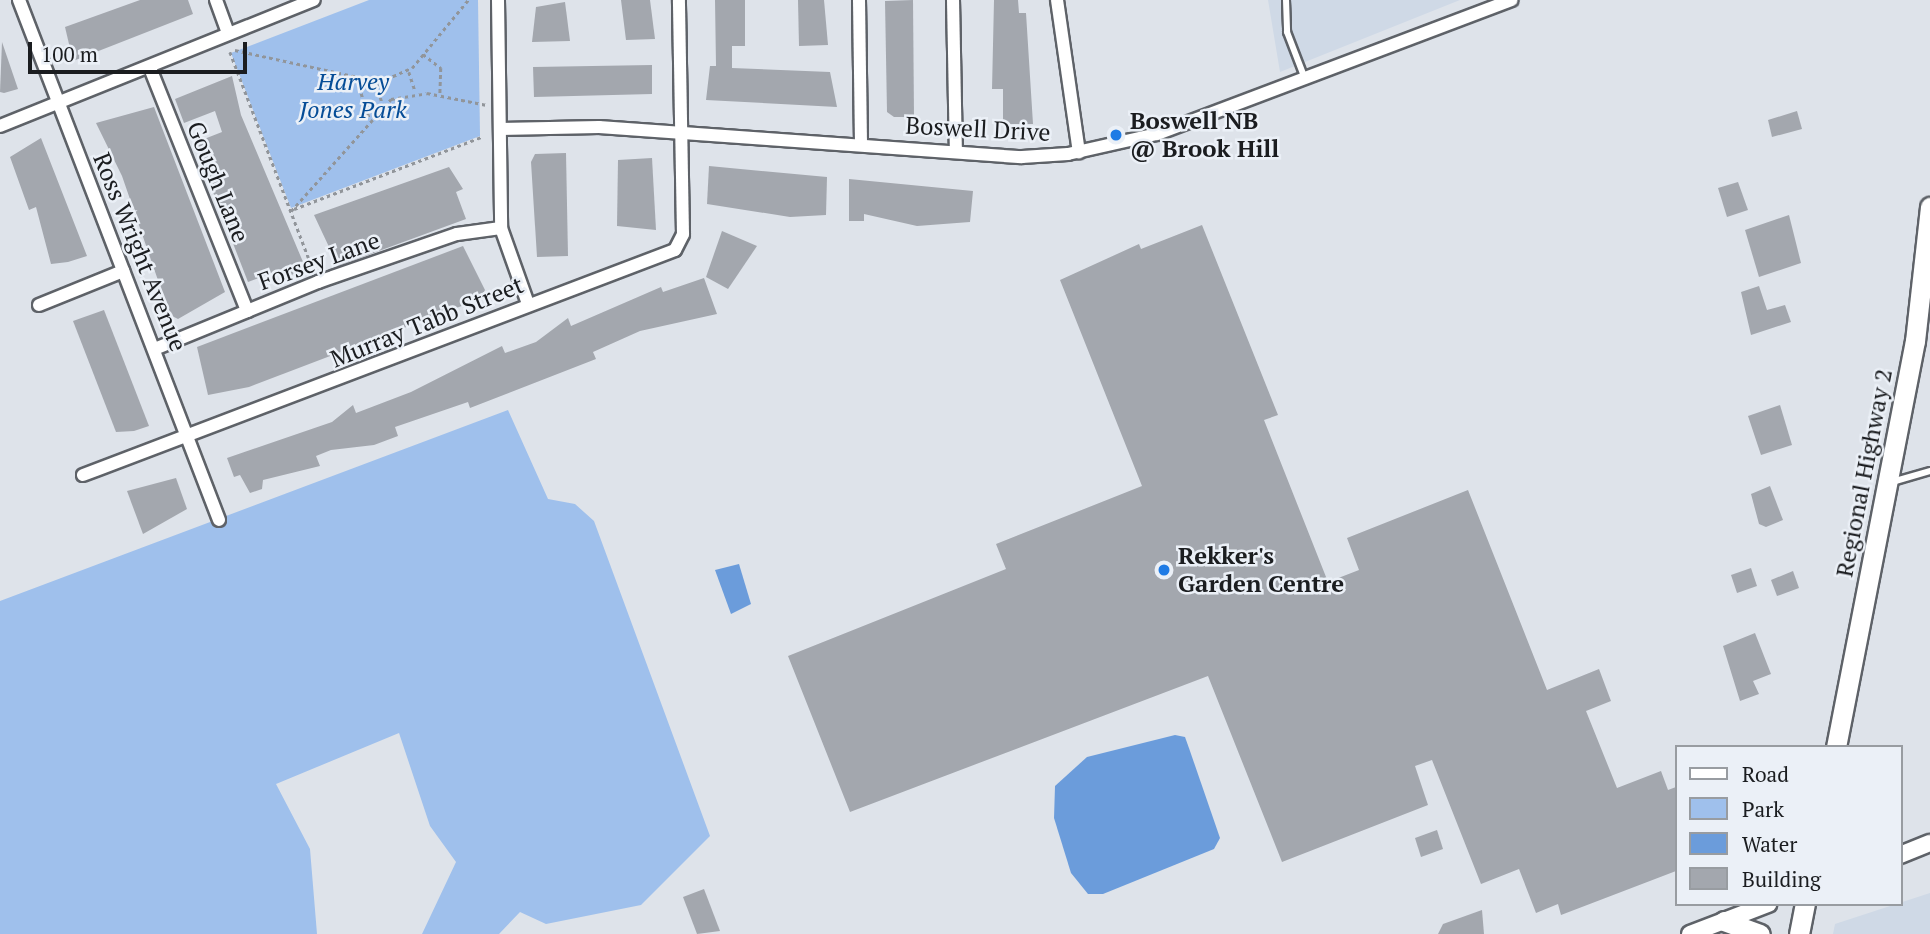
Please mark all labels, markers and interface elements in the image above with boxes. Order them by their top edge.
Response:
scale bar [32,28,250,72]
text: 100 m [41,40,98,68]
park label: Harvey Jones Park [299,68,407,124]
place label: Boswell NB @ Brook Hill [1130,107,1279,163]
street label: Boswell Drive [905,111,1051,147]
street label: Gough Lane [181,117,255,247]
marker: Boswell NB @ Brook Hill [1108,127,1124,143]
street label: Ross Wright Avenue [87,148,193,356]
street label: Forsey Lane [254,226,384,296]
street label: Murray Tabb Street [326,270,528,374]
street label: Regional Highway 2 [1830,367,1898,579]
place label: Rekker's Garden Centre [1178,542,1344,598]
marker: Rekker's Garden Centre [1156,562,1172,578]
legend [1674,745,1902,906]
text: Road [1742,760,1789,788]
text: Park [1742,795,1784,823]
text: Water [1742,830,1797,858]
text: Building [1742,865,1821,893]

